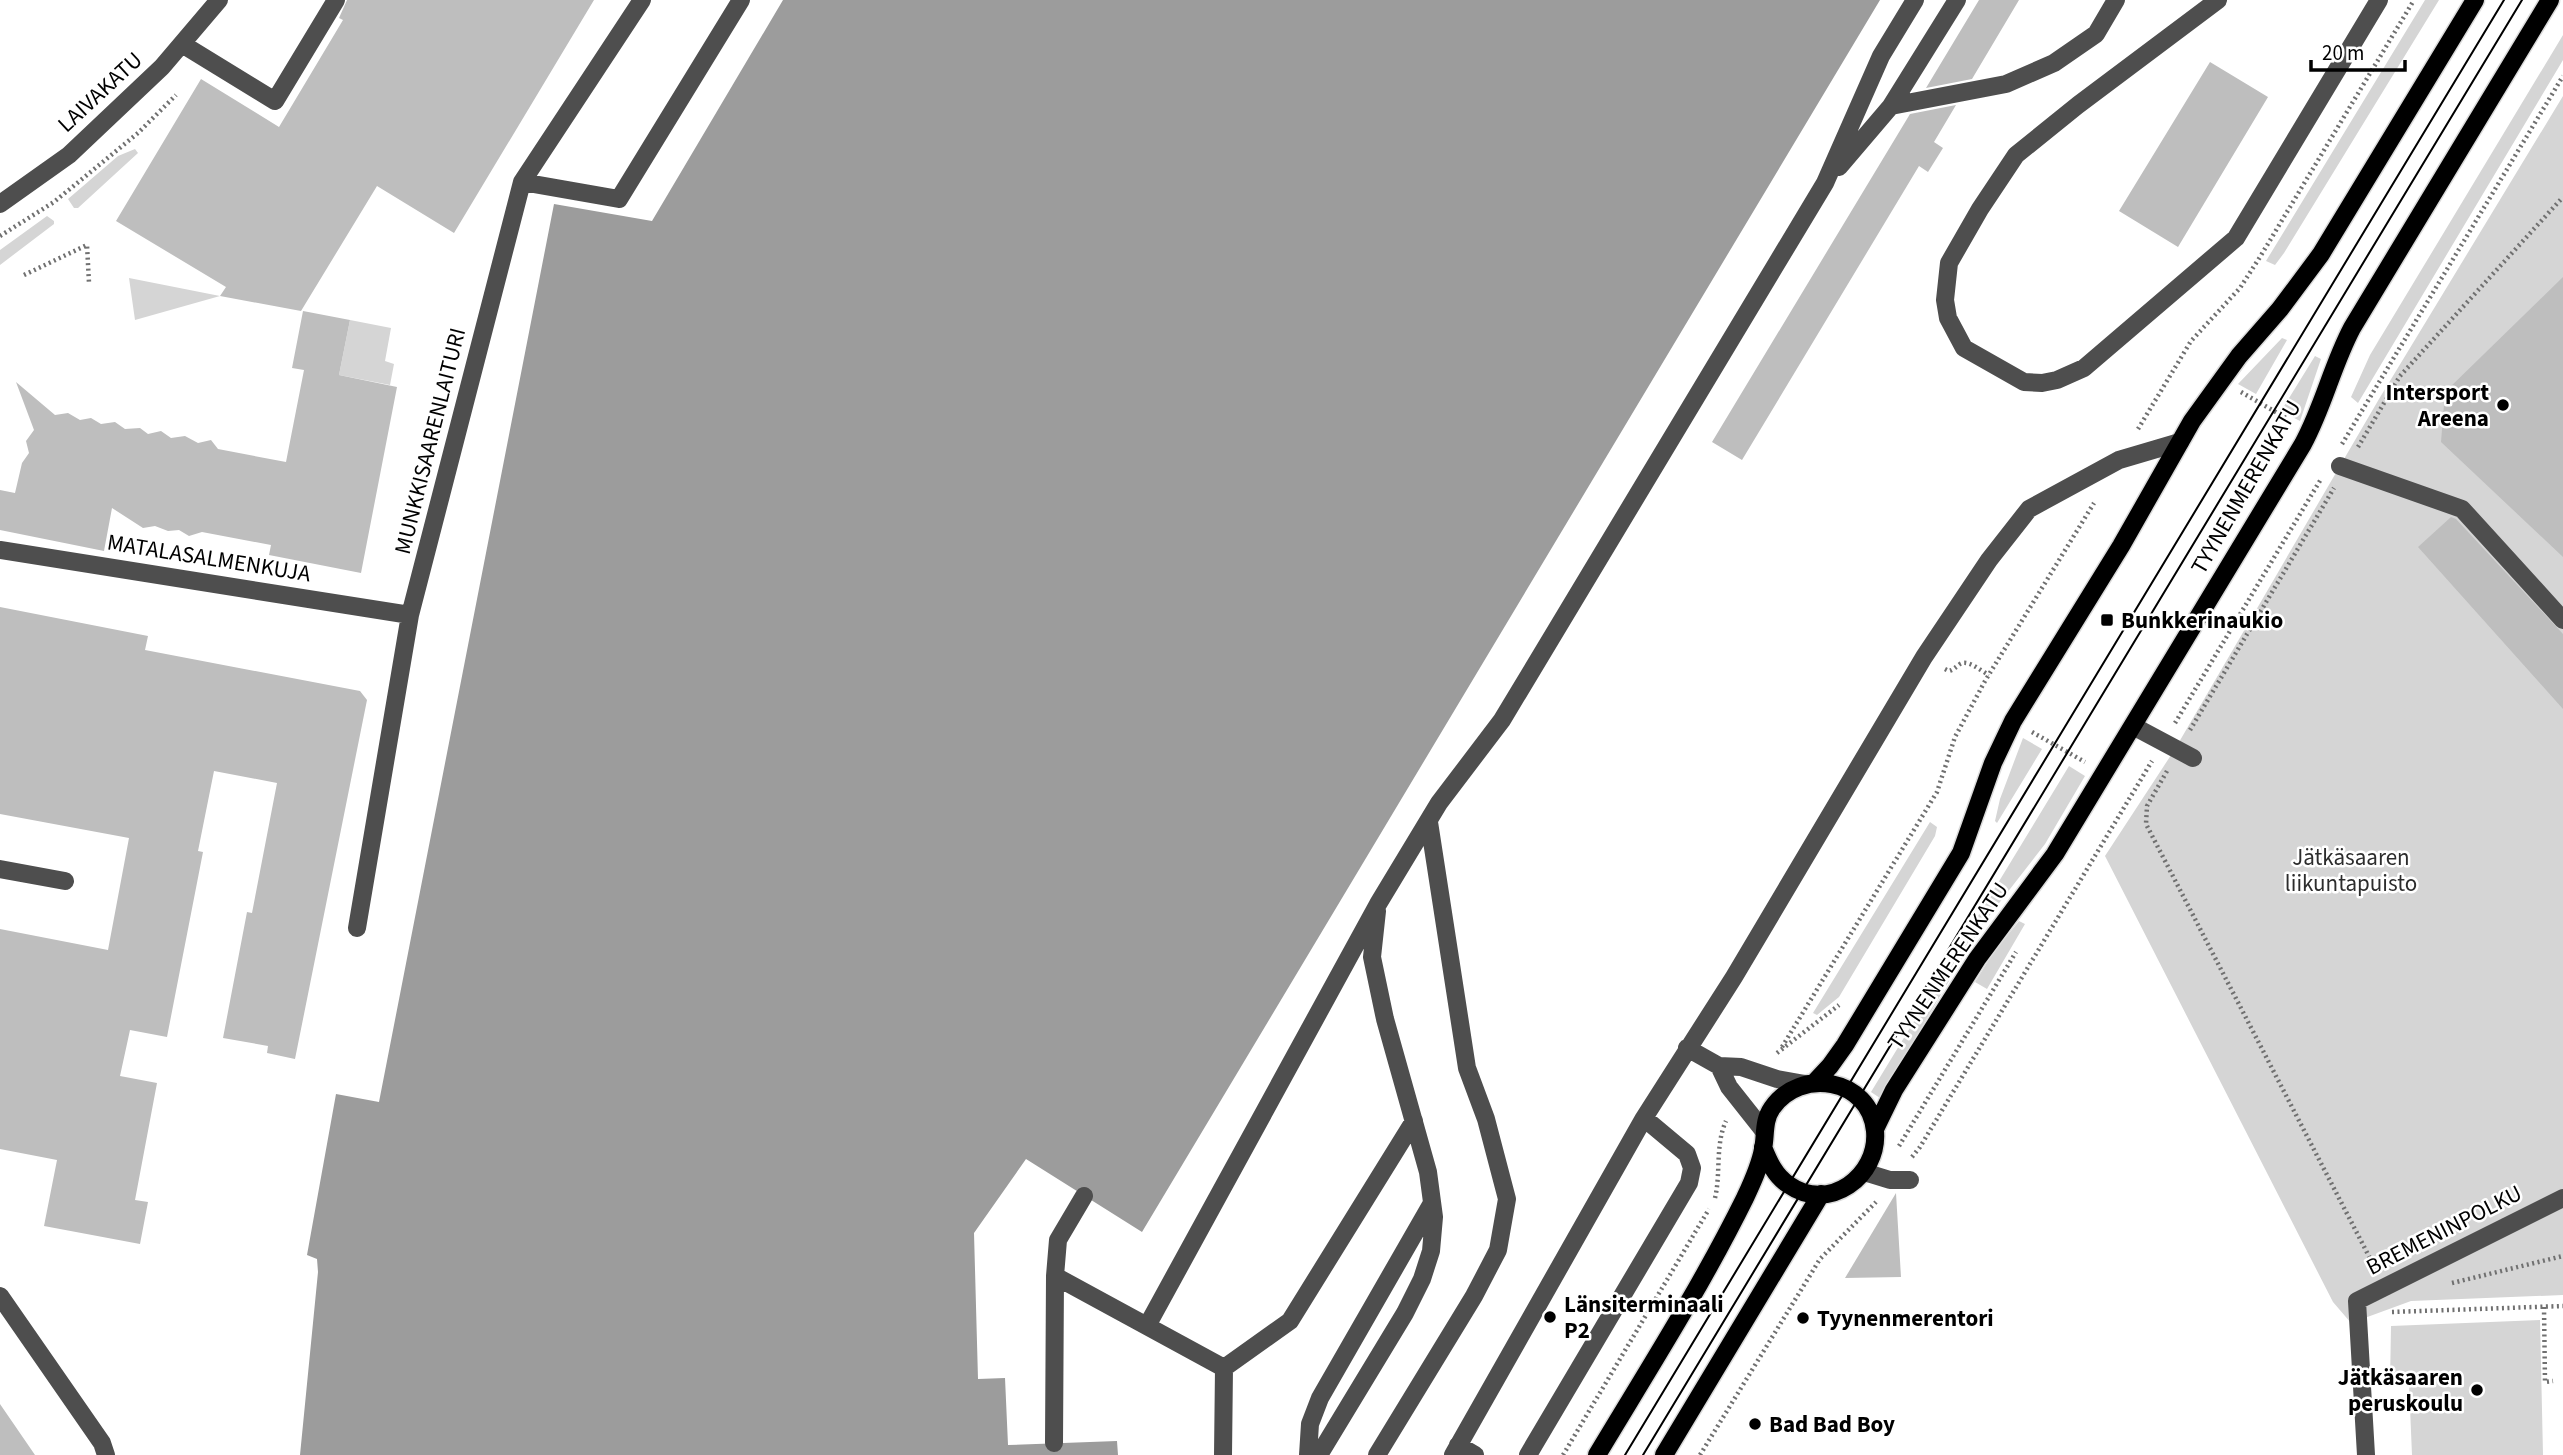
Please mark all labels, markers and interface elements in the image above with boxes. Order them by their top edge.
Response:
scale bar [2311,28,2406,72]
text: 20 m [2322,38,2364,68]
street label: LAIVAKATU [50,44,150,140]
street label: MUNKKISAARENLAITURI [386,324,474,558]
place label: Intersport Areena [2386,376,2489,435]
street label: TYYNENMERENKATU [2183,394,2309,580]
marker: Intersport Areena [2495,397,2511,413]
street label: MATALASALMENKUJA [105,526,314,590]
place label: Bunkkerinaukio [2121,604,2283,637]
marker: Bunkkerinaukio [2099,612,2115,628]
park label: Jätkäsaaren liikuntapuisto [2285,841,2417,900]
street label: TYYNENMERENKATU [1879,875,2017,1057]
street label: BREMENINPOLKU [2360,1177,2528,1283]
place label: Länsiterminaali P2 [1564,1288,1724,1347]
place label: Tyynenmerentori [1817,1302,1994,1335]
marker: Länsiterminaali P2 [1542,1309,1558,1325]
marker: Tyynenmerentori [1795,1310,1811,1326]
place label: Jätkäsaaren peruskoulu [2338,1361,2463,1420]
marker: Jätkäsaaren peruskoulu [2469,1382,2485,1398]
place label: Bad Bad Boy [1769,1408,1895,1441]
marker: Bad Bad Boy [1747,1416,1763,1432]

